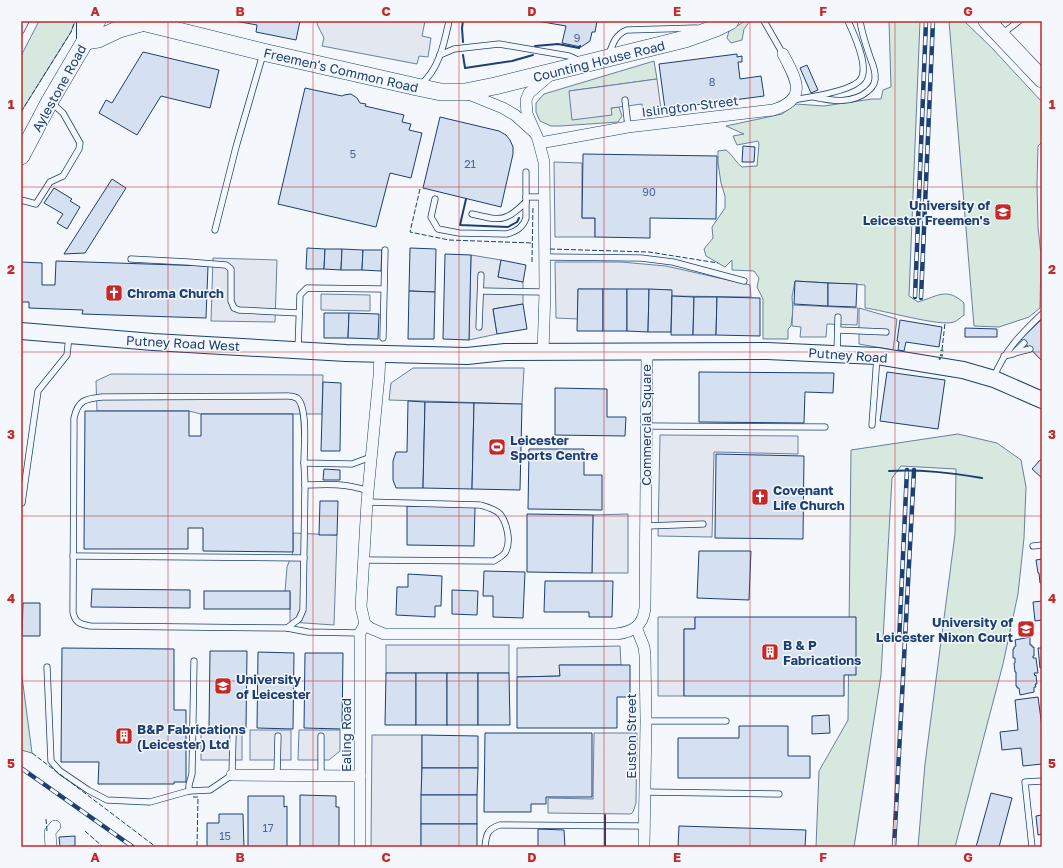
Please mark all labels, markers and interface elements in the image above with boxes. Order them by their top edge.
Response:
text: A [90,3,100,19]
text: B [235,3,245,19]
text: C [381,3,391,19]
text: D [527,3,537,19]
text: E [673,3,681,19]
text: F [819,3,827,19]
text: G [963,3,973,19]
house number: 9 [574,31,580,44]
street label: Counting House Road [531,37,667,85]
street label: Aylestone Road [28,42,90,134]
street label: Freemen's Common Road [262,44,420,96]
house number: 8 [709,75,716,88]
street label: Islington Street [641,92,739,120]
text: 1 [8,96,15,112]
text: 1 [1049,96,1056,112]
house number: 5 [350,147,356,160]
house number: 21 [464,157,476,170]
house number: 90 [642,185,656,198]
place label: University of Leicester Freemen's [863,197,990,228]
school or university icon: University of Leicester Freemen's [993,202,1013,222]
text: 2 [7,261,15,277]
text: 2 [1048,261,1056,277]
church icon: Chroma Church [104,283,124,303]
place label: Chroma Church [127,285,224,301]
street label: Putney Road West [126,332,240,354]
street label: Putney Road [808,344,888,366]
street label: Commercial Square [638,364,654,486]
text: 3 [7,426,15,442]
text: 3 [1048,426,1056,442]
place label: Leicester Sports Centre [510,432,598,463]
sports icon: Leicester Sports Centre [487,437,507,457]
place label: Covenant Life Church [773,482,845,513]
church icon: Covenant Life Church [750,487,770,507]
text: 4 [7,590,15,606]
text: 4 [1048,590,1056,606]
place label: University of Leicester Nixon Court [876,614,1013,645]
school or university icon: University of Leicester Nixon Court [1016,619,1036,639]
place label: B & P Fabrications [783,637,861,668]
building icon: B & P Fabrications [760,642,780,662]
place label: University of Leicester [236,671,311,702]
school or university icon: University of Leicester [213,676,233,696]
street label: Euston Street [623,693,639,779]
street label: Ealing Road [338,698,354,772]
place label: B&P Fabrications (Leicester) Ltd [137,721,246,752]
building icon: B&P Fabrications (Leicester) Ltd [114,726,134,746]
text: 5 [7,755,15,771]
text: 5 [1048,755,1056,771]
house number: 17 [262,821,274,834]
house number: 15 [219,829,231,842]
text: A [90,849,100,865]
text: B [235,849,245,865]
text: C [381,849,391,865]
text: D [527,849,537,865]
text: E [673,849,681,865]
text: F [819,849,827,865]
text: G [963,849,973,865]

